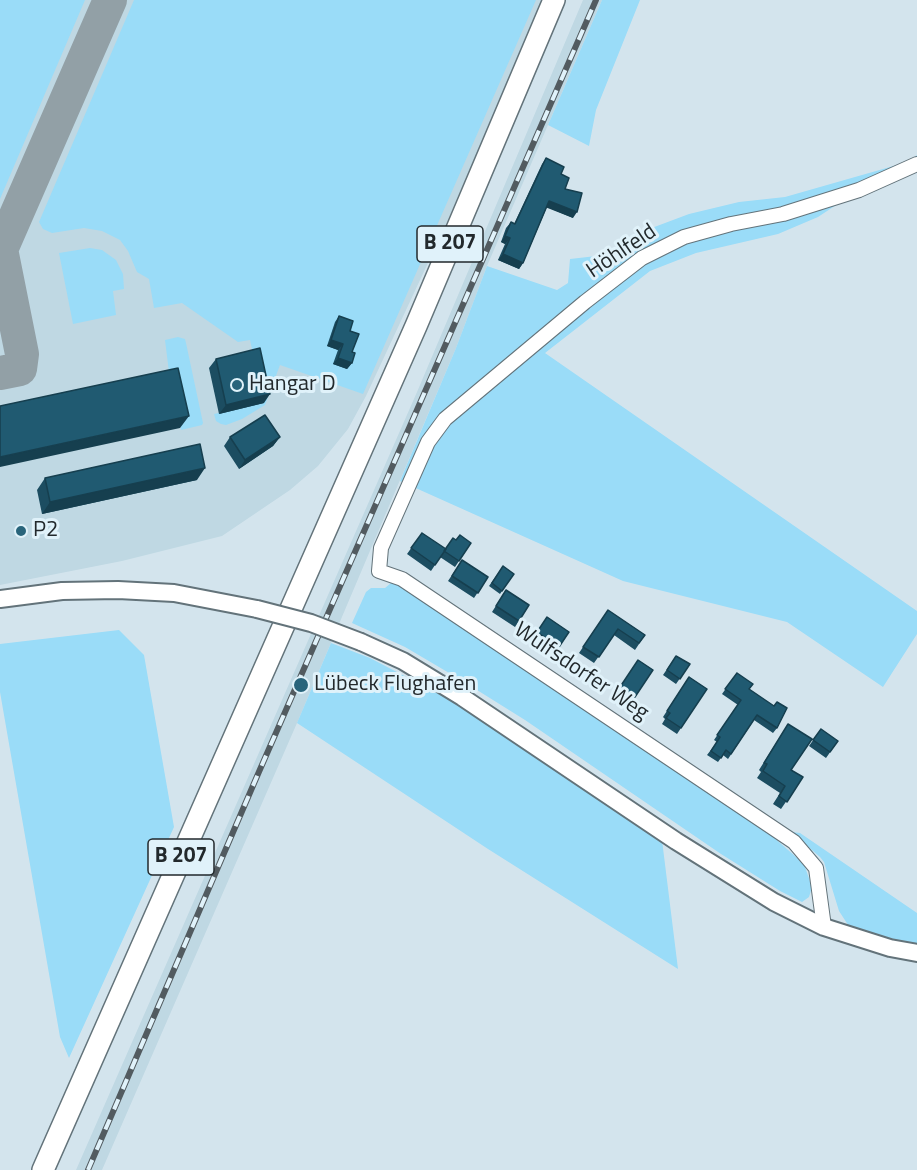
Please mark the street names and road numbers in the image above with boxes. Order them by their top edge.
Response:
street label: Höhlfeld [582,219,662,285]
road number: B 207 [417,226,483,262]
street label: Wulfsdorfer Weg [509,617,653,727]
road number: B 207 [148,839,214,875]

